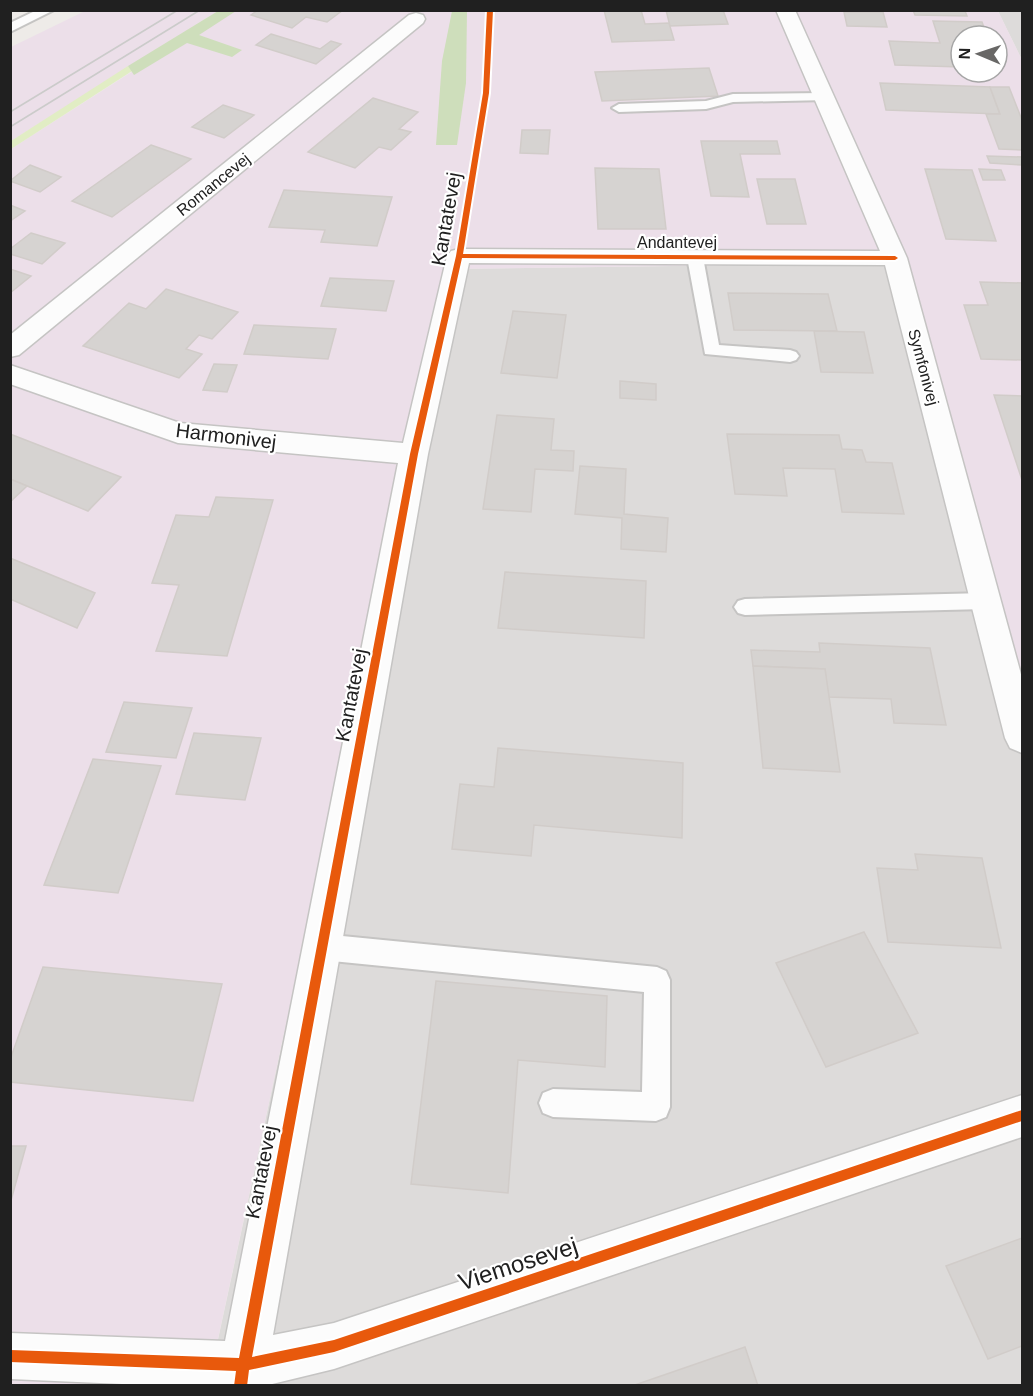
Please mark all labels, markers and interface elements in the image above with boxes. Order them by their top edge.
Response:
north arrow [949,24,1009,84]
text: N [956,47,973,60]
street label: Romancevej [173,150,253,219]
street label: Kantatevej [427,171,465,267]
street label: Andantevej [637,234,717,251]
street label: Symfonivej [905,327,942,407]
street label: Harmonivej [174,419,278,453]
street label: Kantatevej [331,647,371,743]
street label: Kantatevej [241,1124,281,1220]
street label: Viemosevej [455,1232,581,1295]

